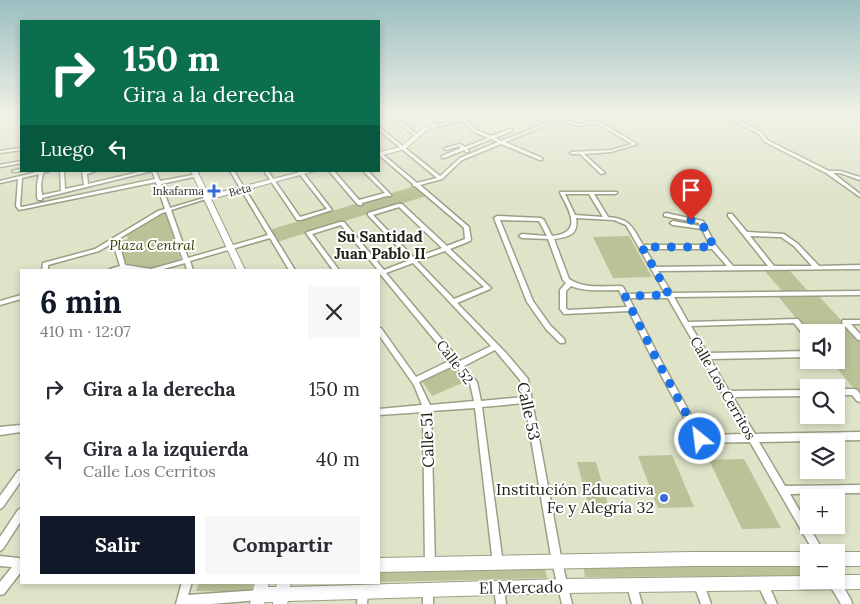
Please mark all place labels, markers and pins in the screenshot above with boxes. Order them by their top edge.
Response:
pin [670,169,712,220]
place label: Inkafarma [152,184,204,198]
marker: Inkafarma [208,185,220,197]
place label: Institución Educativa Fe y Alegría 32 [496,479,654,517]
marker: Institución Educativa Fe y Alegría 32 [658,492,670,504]

